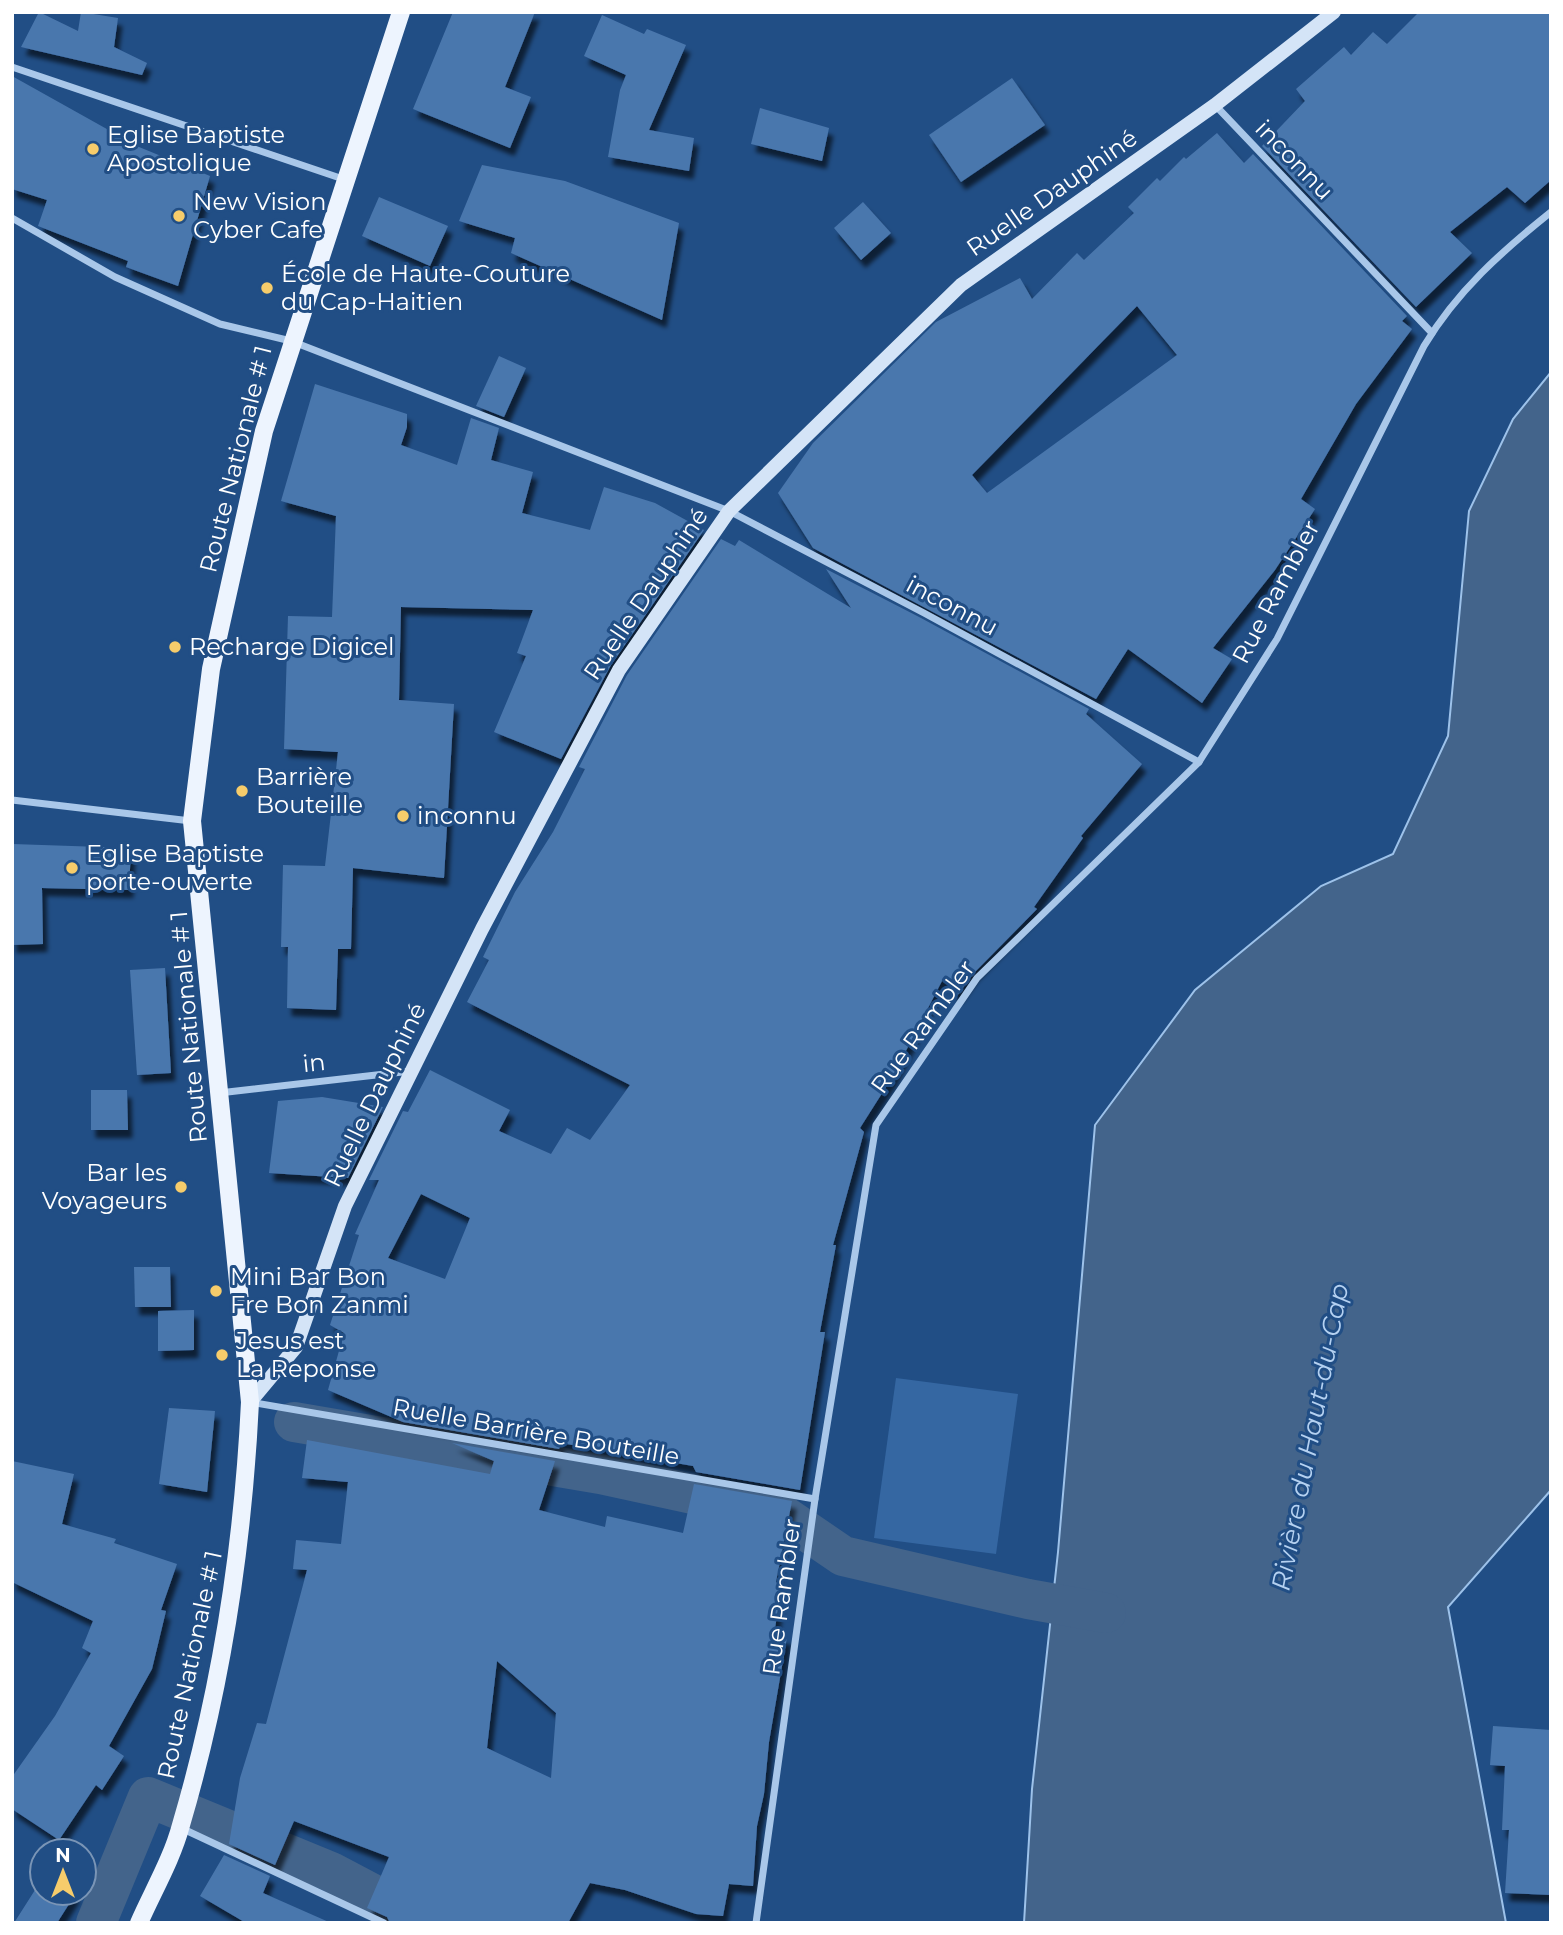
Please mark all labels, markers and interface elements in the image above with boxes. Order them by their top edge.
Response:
street label: inconnu [1249,114,1339,206]
place label: Eglise Baptiste Apostolique [107,120,285,177]
street label: Ruelle Dauphiné [961,123,1143,262]
marker: Eglise Baptiste Apostolique [85,141,101,157]
place label: New Vision Cyber Cafe [193,187,326,244]
marker: New Vision Cyber Cafe [171,208,187,224]
place label: École de Haute-Couture du Cap-Haitien [281,259,570,316]
marker: École de Haute-Couture du Cap-Haitien [259,280,275,296]
street label: Route Nationale # 1 [193,342,278,575]
street label: Ruelle Dauphiné [577,502,714,685]
street label: Rue Rambler [1226,515,1325,668]
street label: inconnu [901,569,1003,642]
place label: Recharge Digicel [189,632,395,661]
marker: Recharge Digicel [167,639,183,655]
place label: Barrière Bouteille [256,762,363,819]
marker: Barrière Bouteille [234,783,250,799]
place label: inconnu [417,801,517,830]
marker: inconnu [395,808,411,824]
place label: Eglise Baptiste porte-ouverte [86,839,264,896]
marker: Eglise Baptiste porte-ouverte [64,860,80,876]
street label: Route Nationale # 1 [164,910,213,1144]
street label: Rue Rambler [864,954,981,1099]
street label: Ruelle Dauphiné [317,998,432,1192]
street label: in [301,1047,327,1078]
place label: Bar les Voyageurs [42,1158,167,1215]
marker: Bar les Voyageurs [173,1179,189,1195]
place label: Mini Bar Bon Fre Bon Zanmi [230,1262,409,1319]
water label: Rivière du Haut-du-Cap [1264,1281,1356,1593]
marker: Mini Bar Bon Fre Bon Zanmi [208,1283,224,1299]
place label: Jesus est La Reponse [235,1326,376,1383]
marker: Jesus est La Reponse [214,1347,230,1363]
street label: Ruelle Barrière Bouteille [390,1392,682,1471]
street label: Rue Rambler [756,1517,807,1677]
street label: Route Nationale # 1 [151,1548,228,1782]
north arrow [28,1837,98,1907]
text: N [55,1844,71,1867]

